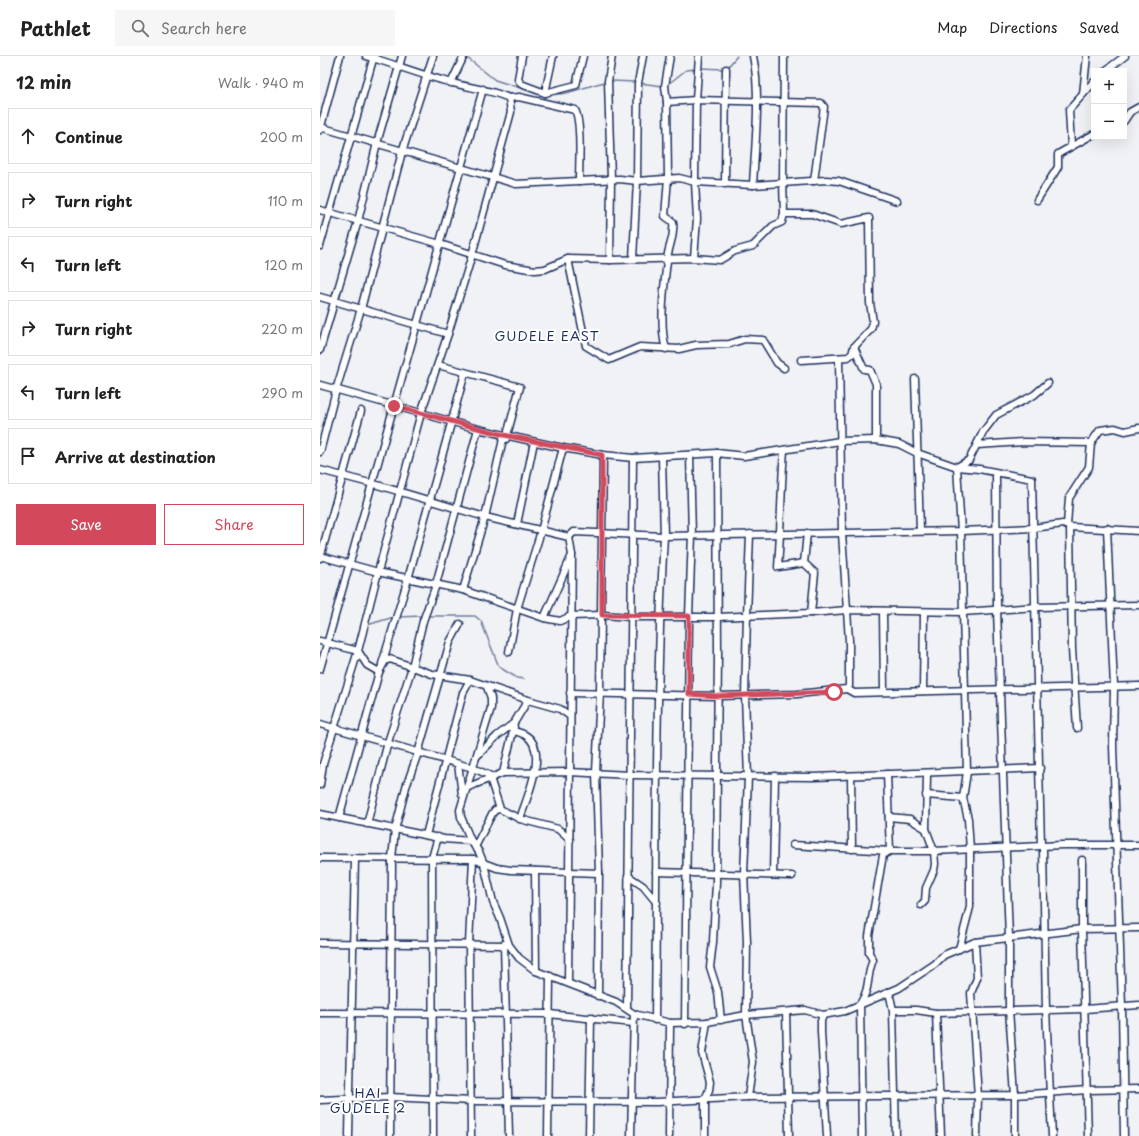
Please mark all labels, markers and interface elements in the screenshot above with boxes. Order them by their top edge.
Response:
search box [115,10,395,46]
text: Pathlet [20,14,91,42]
text: Search here [161,16,247,39]
icon: search [129,17,151,39]
text: Map [937,17,967,38]
text: Directions [989,17,1057,38]
text: Saved [1079,17,1119,38]
map controls [1091,68,1127,140]
button: + [1091,68,1127,104]
text: 12 min [16,69,71,95]
text: Walk · 940 m [218,73,304,92]
button: − [1091,104,1127,140]
icon: ahead [17,125,39,147]
text: Continue [55,125,123,148]
text: 200 m [260,127,303,146]
icon: right [17,189,39,211]
text: Turn right [55,189,132,212]
text: 110 m [268,191,303,210]
icon: left [17,253,39,275]
text: Turn left [55,253,121,276]
text: 120 m [264,255,303,274]
icon: right [17,317,39,339]
text: Turn right [55,317,132,340]
text: 220 m [261,319,303,338]
district label: GUDELE EAST [495,326,599,345]
icon: left [17,381,39,403]
text: Turn left [55,381,121,404]
text: 290 m [262,383,303,402]
route end [385,397,403,415]
icon: arrive [17,445,39,467]
text: Arrive at destination [55,445,216,468]
button: Save [16,504,156,545]
button: Share [164,504,304,545]
route start [825,683,843,701]
district label: HAI GUDELE 2 [330,1083,406,1117]

